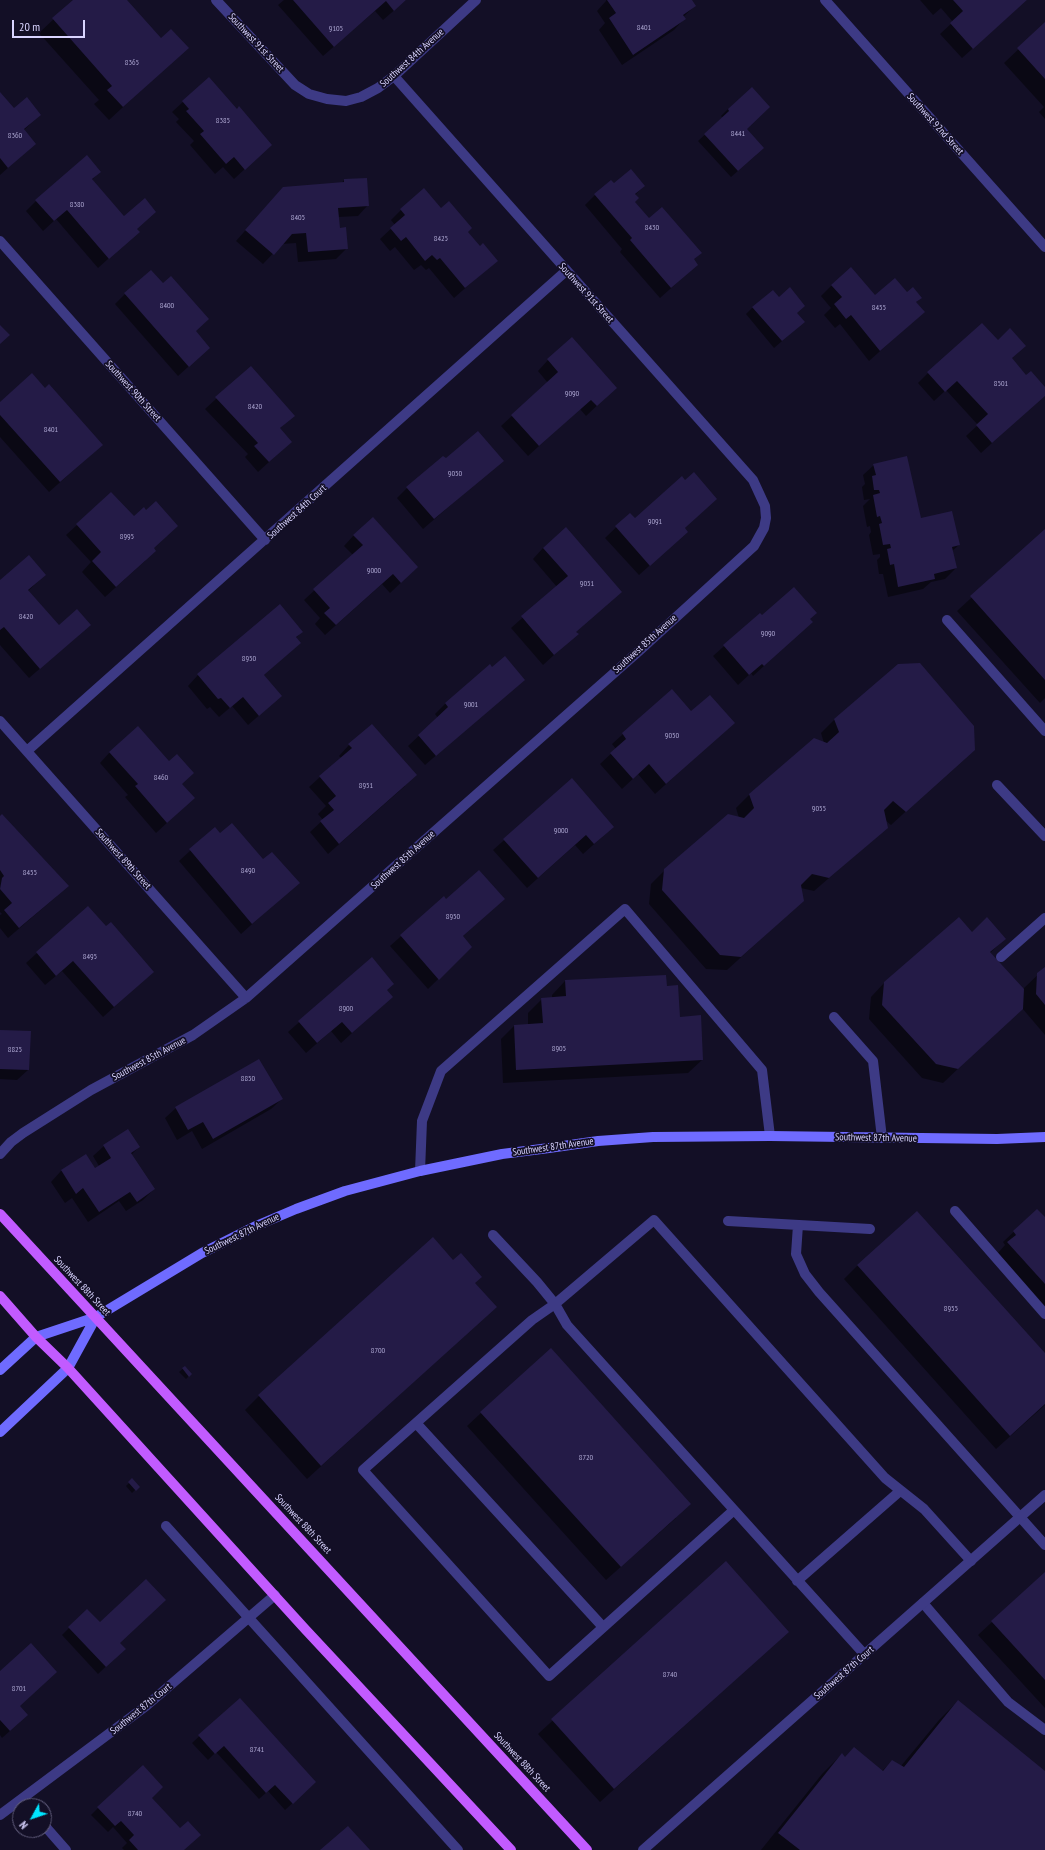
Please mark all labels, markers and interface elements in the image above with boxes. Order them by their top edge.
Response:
street label: Southwest 91st Street [226,11,286,75]
scale bar [14,12,87,38]
text: 20 m [19,19,40,34]
house number: 8401 [637,23,651,33]
house number: 9105 [329,24,343,34]
street label: Southwest 84th Avenue [378,26,446,90]
house number: 8365 [125,58,139,68]
street label: Southwest 92nd Street [904,91,966,157]
house number: 8385 [216,116,230,126]
house number: 8441 [731,129,745,139]
house number: 8360 [8,131,22,141]
house number: 8380 [70,200,84,210]
house number: 8405 [291,213,305,223]
house number: 8430 [645,223,659,233]
house number: 8425 [434,234,448,244]
street label: Southwest 91st Street [556,261,616,325]
house number: 8400 [160,301,174,311]
house number: 8455 [872,303,886,313]
street label: Southwest 90th Street [103,358,163,424]
house number: 8501 [994,379,1008,389]
house number: 9090 [565,389,579,399]
house number: 8420 [248,402,262,412]
house number: 8401 [44,425,58,435]
house number: 9050 [448,469,462,479]
street label: Southwest 84th Court [265,482,329,542]
house number: 9091 [648,517,662,527]
house number: 8995 [120,532,134,542]
house number: 9000 [367,566,381,576]
house number: 9051 [580,579,594,589]
house number: 8420 [19,612,33,622]
street label: Southwest 85th Avenue [611,612,679,676]
house number: 9090 [761,629,775,639]
house number: 8950 [242,654,256,664]
house number: 9001 [464,700,478,710]
house number: 9050 [665,731,679,741]
house number: 8460 [154,773,168,783]
house number: 8951 [359,781,373,791]
house number: 9055 [812,804,826,814]
street label: Southwest 89th Street [93,826,153,892]
house number: 9000 [554,826,568,836]
street label: Southwest 85th Avenue [369,828,437,892]
house number: 8490 [241,866,255,876]
house number: 8455 [23,868,37,878]
house number: 8950 [446,912,460,922]
house number: 8495 [83,952,97,962]
house number: 8900 [339,1004,353,1014]
street label: Southwest 85th Avenue [110,1034,188,1084]
house number: 8905 [552,1044,566,1054]
house number: 8825 [8,1045,22,1055]
house number: 8850 [241,1074,255,1084]
street label: Southwest 87th Avenue [835,1131,917,1145]
street label: Southwest 87th Avenue [512,1135,594,1159]
street label: Southwest 87th Avenue [203,1211,281,1257]
street label: Southwest 88th Street [51,1254,113,1318]
house number: 8955 [944,1304,958,1314]
house number: 8700 [371,1346,385,1356]
house number: 8720 [579,1453,593,1463]
street label: Southwest 88th Street [272,1492,334,1556]
street label: Southwest 87th Court [812,1644,876,1702]
house number: 8740 [663,1670,677,1680]
street label: Southwest 87th Court [108,1681,174,1737]
house number: 8701 [12,1684,26,1694]
street label: Southwest 88th Street [491,1730,553,1794]
house number: 8741 [250,1745,264,1755]
north arrow [12,1798,52,1838]
house number: 8740 [128,1809,142,1819]
text: N [16,1818,31,1832]

